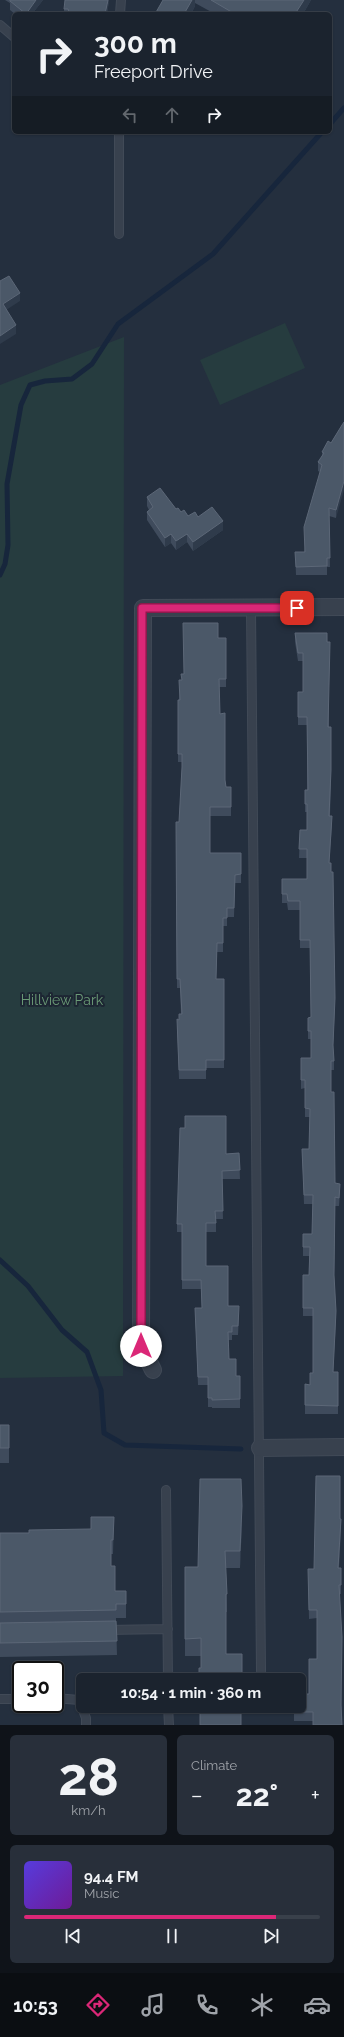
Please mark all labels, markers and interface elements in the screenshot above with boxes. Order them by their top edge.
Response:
text: 300 m [94,27,177,60]
icon: right [28,28,80,80]
text: Freeport Drive [94,61,213,82]
icon: left [119,104,141,126]
icon: ahead [161,104,183,126]
icon: right [203,104,225,126]
pin [280,591,314,625]
icon: arrive [286,597,308,619]
park label: Hillview Park [21,992,104,1008]
position arrow [120,1325,162,1367]
speed limit sign: 30 [12,1661,64,1713]
text: 10:54 · 1 min · 360 m [121,1684,261,1702]
text: 28 [58,1746,119,1807]
text: Climate [191,1758,237,1773]
text: 22° [236,1778,278,1813]
text: − [191,1782,203,1808]
text: + [311,1782,320,1808]
text: km/h [71,1803,106,1818]
text: 94.4 FM [84,1868,139,1886]
text: Music [84,1886,119,1901]
icon: previous [62,1925,84,1947]
icon: pause [161,1925,183,1947]
icon: next [260,1925,282,1947]
icon: directions [84,1991,112,2019]
icon: music [139,1991,167,2019]
icon: phone [193,1991,221,2019]
icon: climate [248,1991,276,2019]
icon: car [303,1991,331,2019]
text: 10:53 [13,1995,58,2016]

